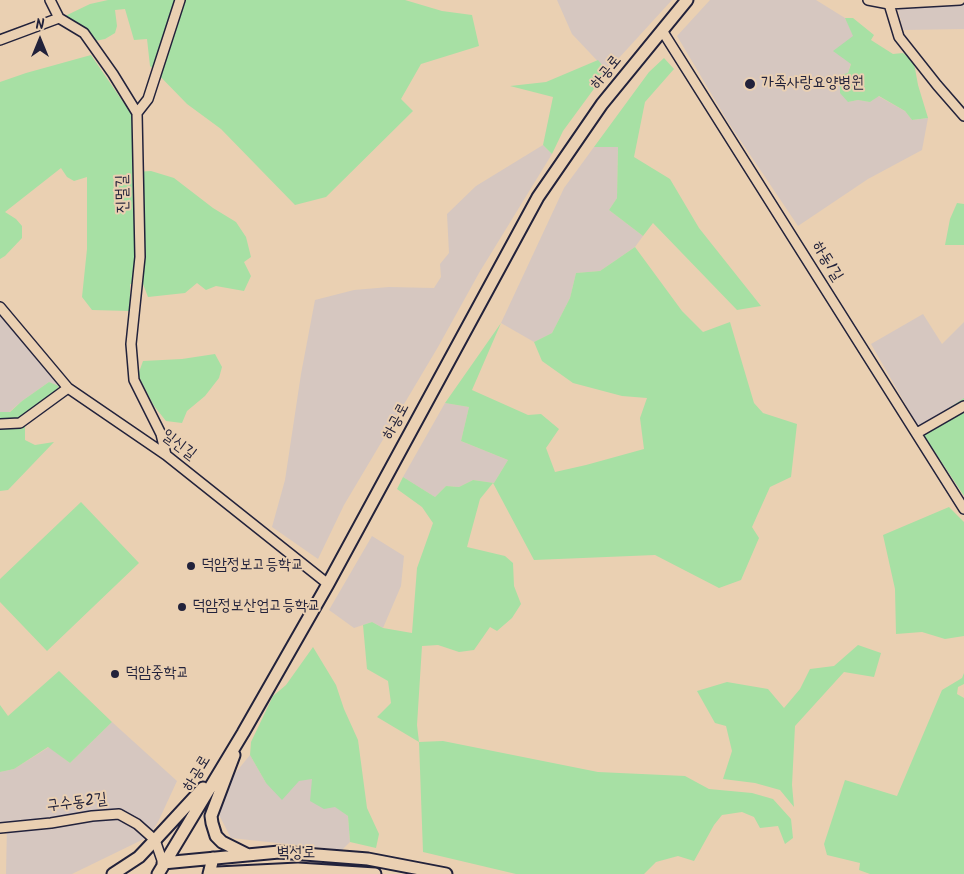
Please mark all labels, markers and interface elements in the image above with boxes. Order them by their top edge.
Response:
text: N [36,14,44,36]
north arrow [15,15,65,65]
street label: 하공로 [587,52,627,94]
place label: 가족사랑요양병원 [761,74,864,94]
marker: 가족사랑요양병원 [743,77,757,91]
street label: 진멀길 [114,175,134,213]
street label: 하동1길 [806,238,846,286]
street label: 하공로 [379,400,415,444]
street label: 일신길 [157,427,199,465]
place label: 덕암정보고등학교 [201,556,304,576]
marker: 덕암정보고등학교 [185,560,197,572]
place label: 덕암정보산업고등학교 [192,597,321,617]
marker: 덕암정보산업고등학교 [176,601,188,613]
place label: 덕암중학교 [125,664,189,684]
marker: 덕암중학교 [109,668,121,680]
street label: 하공로 [180,753,216,795]
street label: 구수동2길 [46,791,108,817]
street label: 벽성로 [277,844,315,864]

